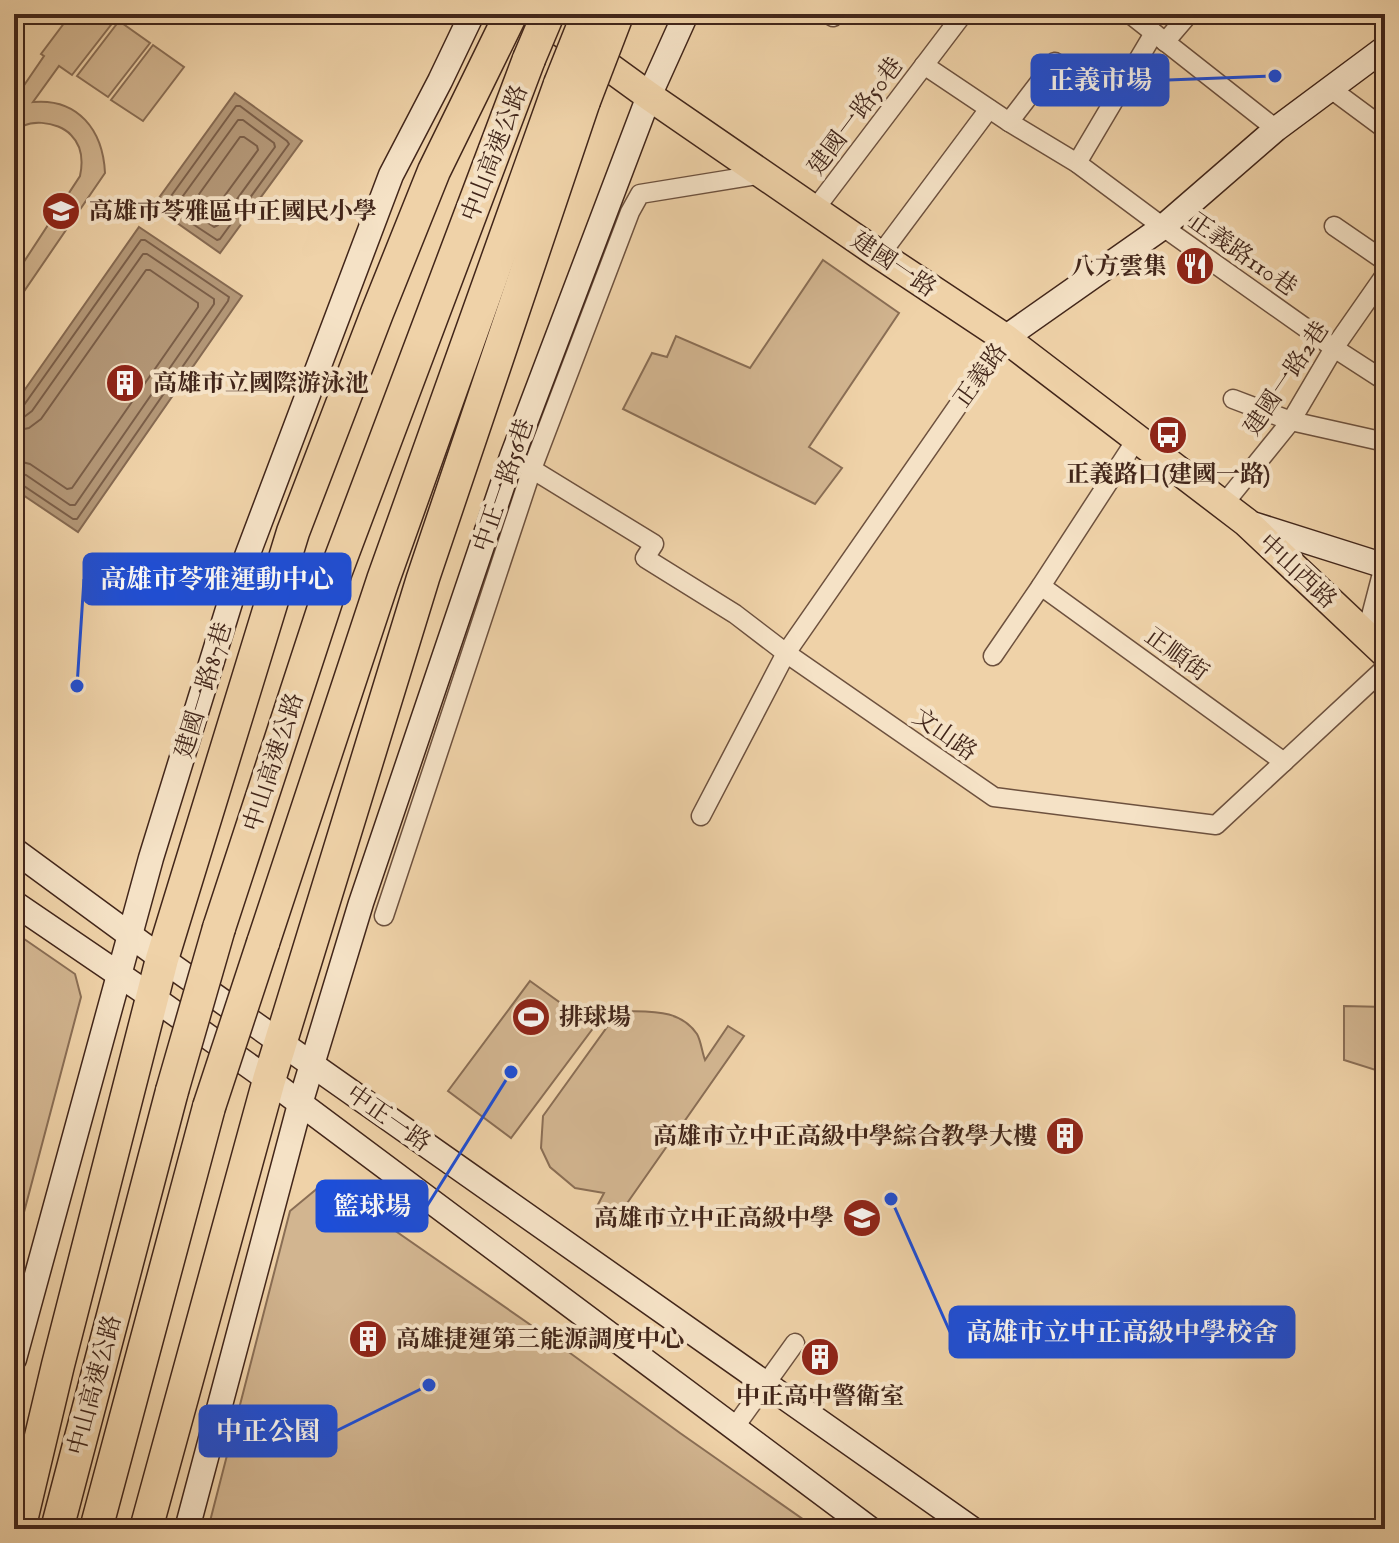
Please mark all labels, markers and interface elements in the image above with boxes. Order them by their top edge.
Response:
street label: 建國一路50巷 [802,52,911,182]
callout: 正義市場 [1032,55,1168,105]
text: 正義市場 [1048,65,1152,98]
street label: 中山高速公路 [455,81,536,226]
school or university icon: 高雄市苓雅區中正國民小學 [40,190,82,232]
place label: 高雄市苓雅區中正國民小學 [89,197,377,228]
street label: 正義路110巷 [1182,207,1302,304]
street label: 建國一路 [845,226,942,305]
restaurant icon: 八方雲集 [1174,245,1216,287]
place label: 八方雲集 [1071,252,1167,283]
street label: 建國一路2巷 [1238,316,1337,442]
street label: 正義路 [948,338,1015,414]
building icon: 高雄市立國際游泳池 [104,362,146,404]
place label: 高雄市立國際游泳池 [153,369,369,400]
bus stop icon: 正義路口(建國一路) [1147,414,1189,456]
street label: 中正一路56巷 [467,415,542,556]
place label: 正義路口(建國一路) [1066,460,1270,491]
street label: 中山西路 [1251,528,1343,616]
callout: 高雄市苓雅運動中心 [84,554,350,604]
text: 高雄市苓雅運動中心 [100,564,334,597]
street label: 建國一路87巷 [169,619,240,762]
street label: 正順街 [1138,622,1214,689]
street label: 中山高速公路 [237,689,311,836]
street label: 文山路 [906,702,983,769]
sports icon: 排球場 [510,996,552,1038]
place label: 排球場 [559,1003,631,1034]
street label: 中正一路 [340,1079,436,1159]
building icon: 高雄市立中正高級中學綜合教學大樓 [1044,1115,1086,1157]
place label: 高雄市立中正高級中學綜合教學大樓 [653,1122,1037,1153]
callout: 籃球場 [317,1181,427,1231]
text: 籃球場 [333,1191,411,1224]
school or university icon: 高雄市立中正高級中學 [841,1197,883,1239]
place label: 高雄市立中正高級中學 [594,1204,834,1235]
callout: 高雄市立中正高級中學校舍 [950,1307,1294,1357]
street label: 中山高速公路 [62,1312,129,1459]
text: 高雄市立中正高級中學校舍 [966,1317,1278,1350]
building icon: 高雄捷運第三能源調度中心 [347,1318,389,1360]
place label: 高雄捷運第三能源調度中心 [396,1325,684,1356]
building icon: 中正高中警衛室 [799,1336,841,1378]
place label: 中正高中警衛室 [736,1382,904,1413]
callout: 中正公園 [200,1406,336,1456]
text: 中正公園 [216,1416,320,1449]

